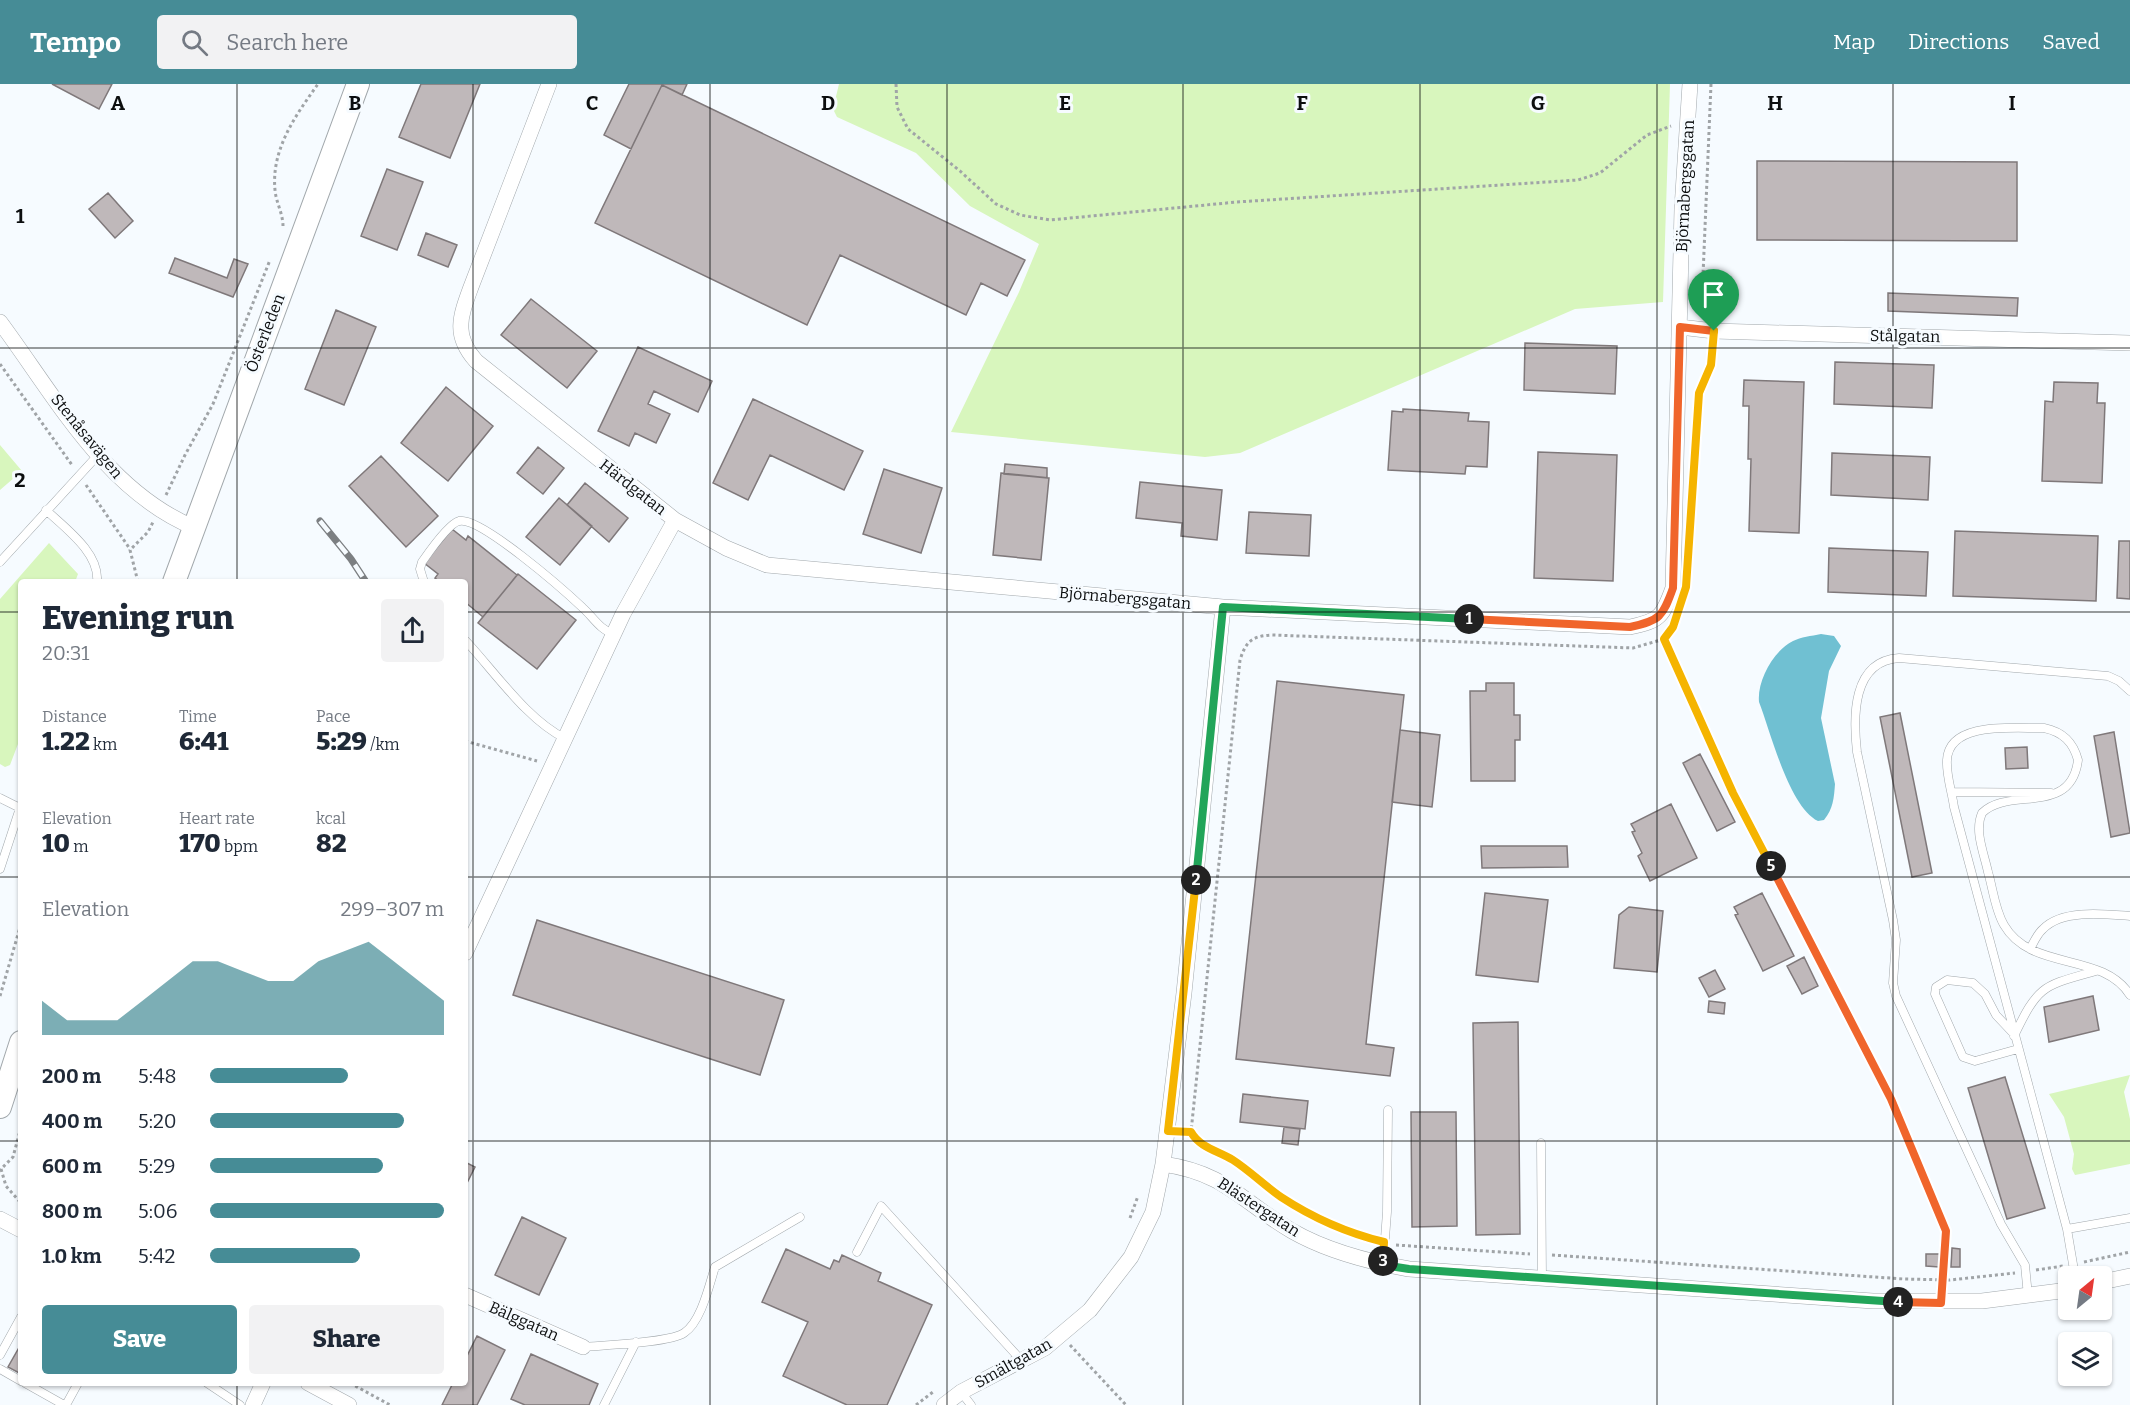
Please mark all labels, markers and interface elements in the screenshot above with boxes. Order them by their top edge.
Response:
search box [157,15,577,69]
text: Tempo [30,26,121,59]
icon: search [178,26,211,59]
text: Search here [226,29,348,56]
text: Map [1833,29,1875,55]
text: Directions [1908,29,2009,55]
text: Saved [2042,29,2100,55]
text: A [111,91,126,115]
text: B [349,91,362,115]
text: C [586,91,598,115]
text: D [821,91,835,115]
text: E [1059,91,1071,115]
text: F [1296,91,1308,115]
text: G [1531,91,1545,115]
text: H [1767,91,1783,115]
text: I [2008,91,2016,115]
street label: Björnabergsgatan [1672,119,1698,253]
text: 1 [16,204,25,228]
pin [1688,269,1739,331]
icon: arrive [1697,278,1730,311]
street label: Österleden [241,291,289,375]
street label: Stålgatan [1870,326,1940,346]
street label: Stenåsavägen [47,390,127,482]
street label: Härdgatan [596,455,670,519]
text: 2 [14,468,26,492]
street label: Björnabergsgatan [1058,583,1192,613]
text: Evening run [42,598,234,638]
button: share [381,599,444,662]
pin: 1 [1454,604,1484,634]
text: 1 [1466,609,1472,628]
text: 20:31 [42,641,89,665]
text: Distance [42,707,107,726]
text: Time [179,707,217,726]
text: Pace [316,707,351,726]
text: 1.22 [42,726,90,757]
text: 6:41 [179,726,228,757]
text: 5:29 [316,726,367,757]
text: km [90,735,117,754]
text: /km [367,735,400,754]
text: Elevation [42,809,112,828]
text: Heart rate [179,809,255,828]
text: kcal [316,809,346,828]
text: 10 [42,828,70,859]
text: 170 [179,828,221,859]
text: 82 [316,828,347,859]
text: m [70,837,88,856]
text: bpm [221,837,258,856]
pin: 5 [1756,851,1786,881]
text: 5 [1767,856,1775,875]
pin: 2 [1181,865,1211,895]
text: 2 [1191,870,1201,889]
text: Elevation [42,897,129,921]
text: 299–307 m [340,897,444,921]
text: 200 m [42,1064,101,1088]
text: 5:48 [138,1064,177,1088]
text: 400 m [42,1109,102,1133]
text: 5:20 [138,1109,177,1133]
text: 600 m [42,1154,102,1178]
text: 5:29 [138,1154,176,1178]
street label: Blästergatan [1214,1173,1304,1241]
text: 800 m [42,1199,102,1223]
text: 5:06 [138,1199,177,1223]
text: 1.0 km [42,1244,102,1268]
text: 5:42 [138,1244,175,1268]
pin: 3 [1368,1246,1398,1276]
text: 3 [1378,1251,1388,1270]
north arrow [2058,1266,2112,1320]
map controls [2058,1266,2112,1386]
pin: 4 [1883,1287,1913,1317]
text: 4 [1893,1292,1903,1311]
street label: Bälggatan [486,1297,562,1345]
button: Save [42,1305,237,1374]
button: Share [249,1305,444,1374]
button: layers [2058,1332,2112,1386]
street label: Smältgatan [971,1334,1055,1392]

